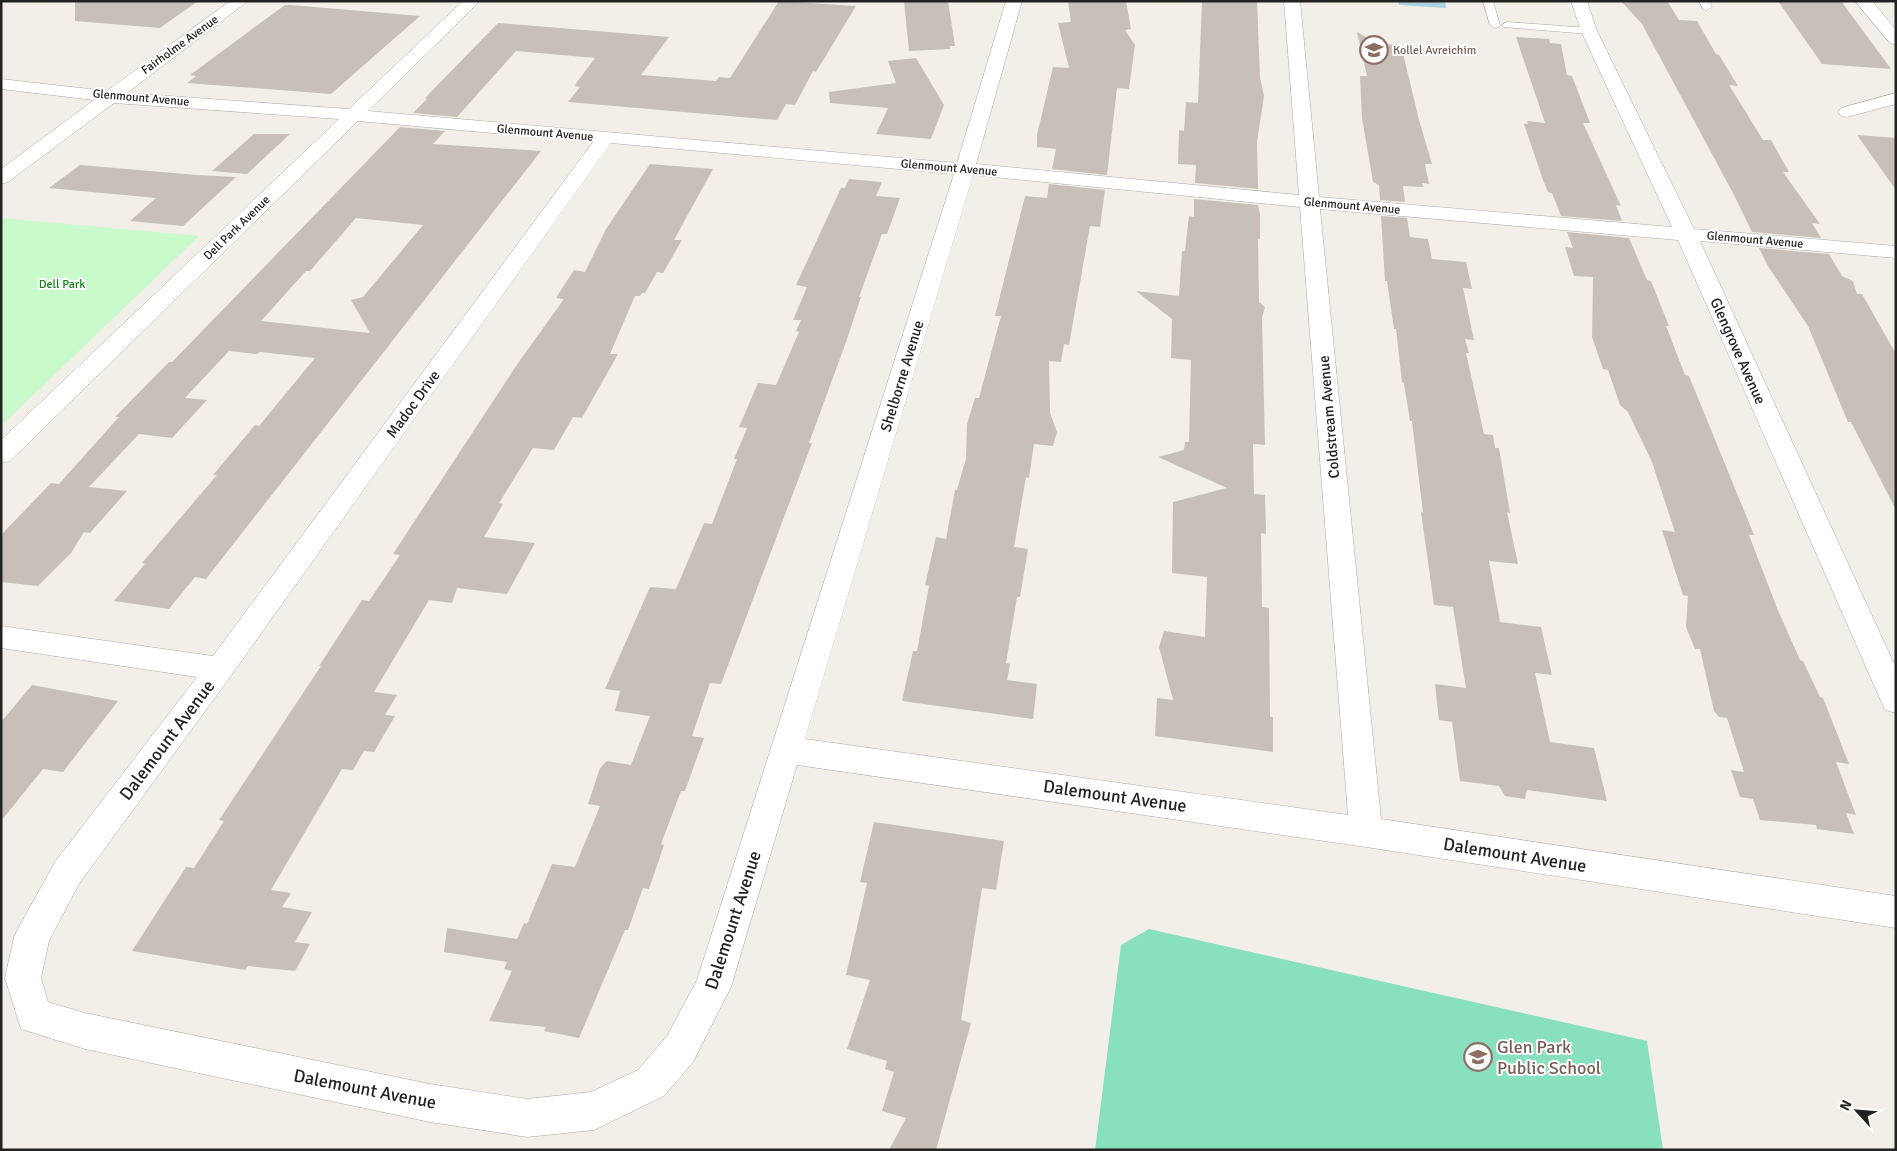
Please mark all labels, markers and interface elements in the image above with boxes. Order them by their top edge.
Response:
street label: Fairholme Avenue [139,12,221,78]
school or university icon: Kollel Avreichim [1359,35,1389,65]
place label: Kollel Avreichim [1393,43,1476,58]
street label: Glenmount Avenue [92,86,190,110]
street label: Glenmount Avenue [496,121,594,145]
street label: Glenmount Avenue [900,156,998,180]
street label: Dell Park Avenue [201,193,273,263]
street label: Glenmount Avenue [1303,194,1401,218]
street label: Glenmount Avenue [1706,228,1804,252]
park label: Dell Park [39,277,85,292]
street label: Glengrove Avenue [1706,295,1770,407]
street label: Shelborne Avenue [876,318,928,434]
street label: Coldstream Avenue [1315,355,1343,479]
street label: Madoc Drive [382,367,444,441]
street label: Dalemount Avenue [115,676,219,804]
street label: Dalemount Avenue [1042,775,1188,817]
street label: Dalemount Avenue [1442,833,1588,877]
street label: Dalemount Avenue [700,848,766,992]
place label: Glen Park Public School [1497,1036,1601,1079]
school or university icon: Glen Park Public School [1463,1042,1493,1072]
street label: Dalemount Avenue [292,1064,438,1114]
north arrow [1832,1086,1882,1136]
text: N [1836,1097,1856,1114]

